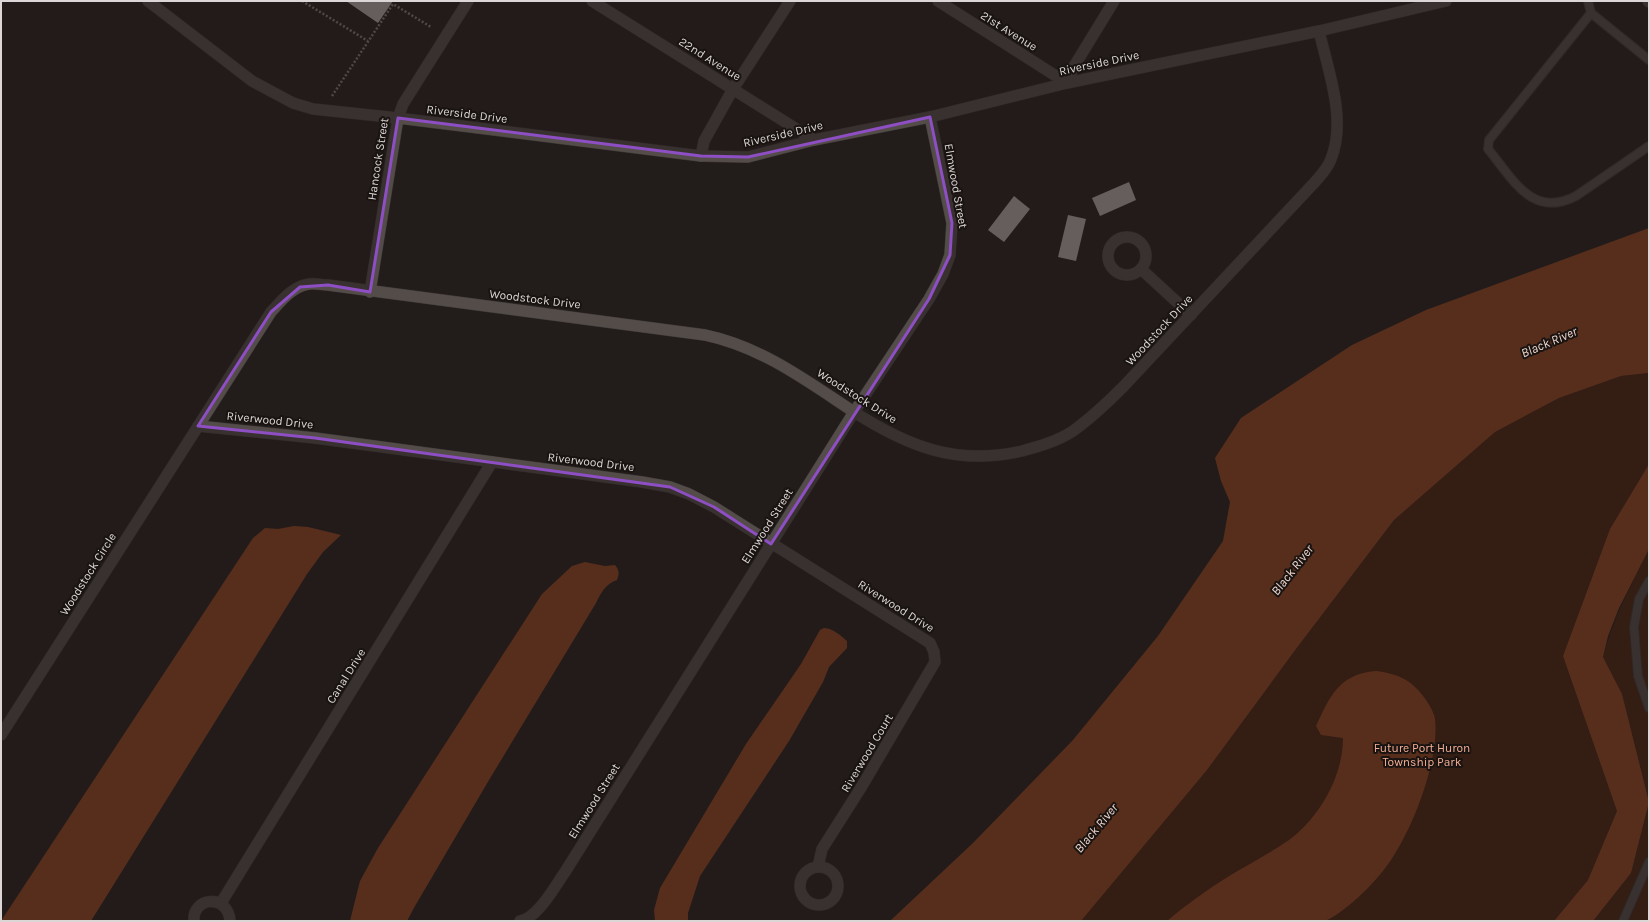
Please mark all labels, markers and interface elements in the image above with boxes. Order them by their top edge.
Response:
street label: 21st Avenue [978,8,1040,54]
street label: 22nd Avenue [676,34,744,84]
street label: Riverside Drive [1058,48,1140,78]
street label: Riverside Drive [426,102,508,126]
street label: Hancock Street [365,116,392,201]
street label: Riverside Drive [742,118,824,150]
street label: Elmwood Street [942,142,970,230]
street label: Woodstock Drive [489,286,581,312]
street label: Woodstock Drive [1123,292,1195,368]
water label: Black River [1519,323,1580,361]
street label: Woodstock Drive [814,366,900,426]
street label: Riverwood Drive [226,408,314,432]
street label: Riverwood Drive [547,450,635,474]
street label: Elmwood Street [738,485,796,566]
street label: Woodstock Circle [57,530,119,618]
water label: Black River [1268,541,1317,598]
street label: Riverwood Drive [855,577,937,635]
street label: Canal Drive [324,646,368,706]
street label: Riverwood Court [838,711,896,795]
park label: Future Port Huron Township Park [1374,741,1470,769]
street label: Elmwood Street [565,760,623,841]
water label: Black River [1071,800,1121,856]

